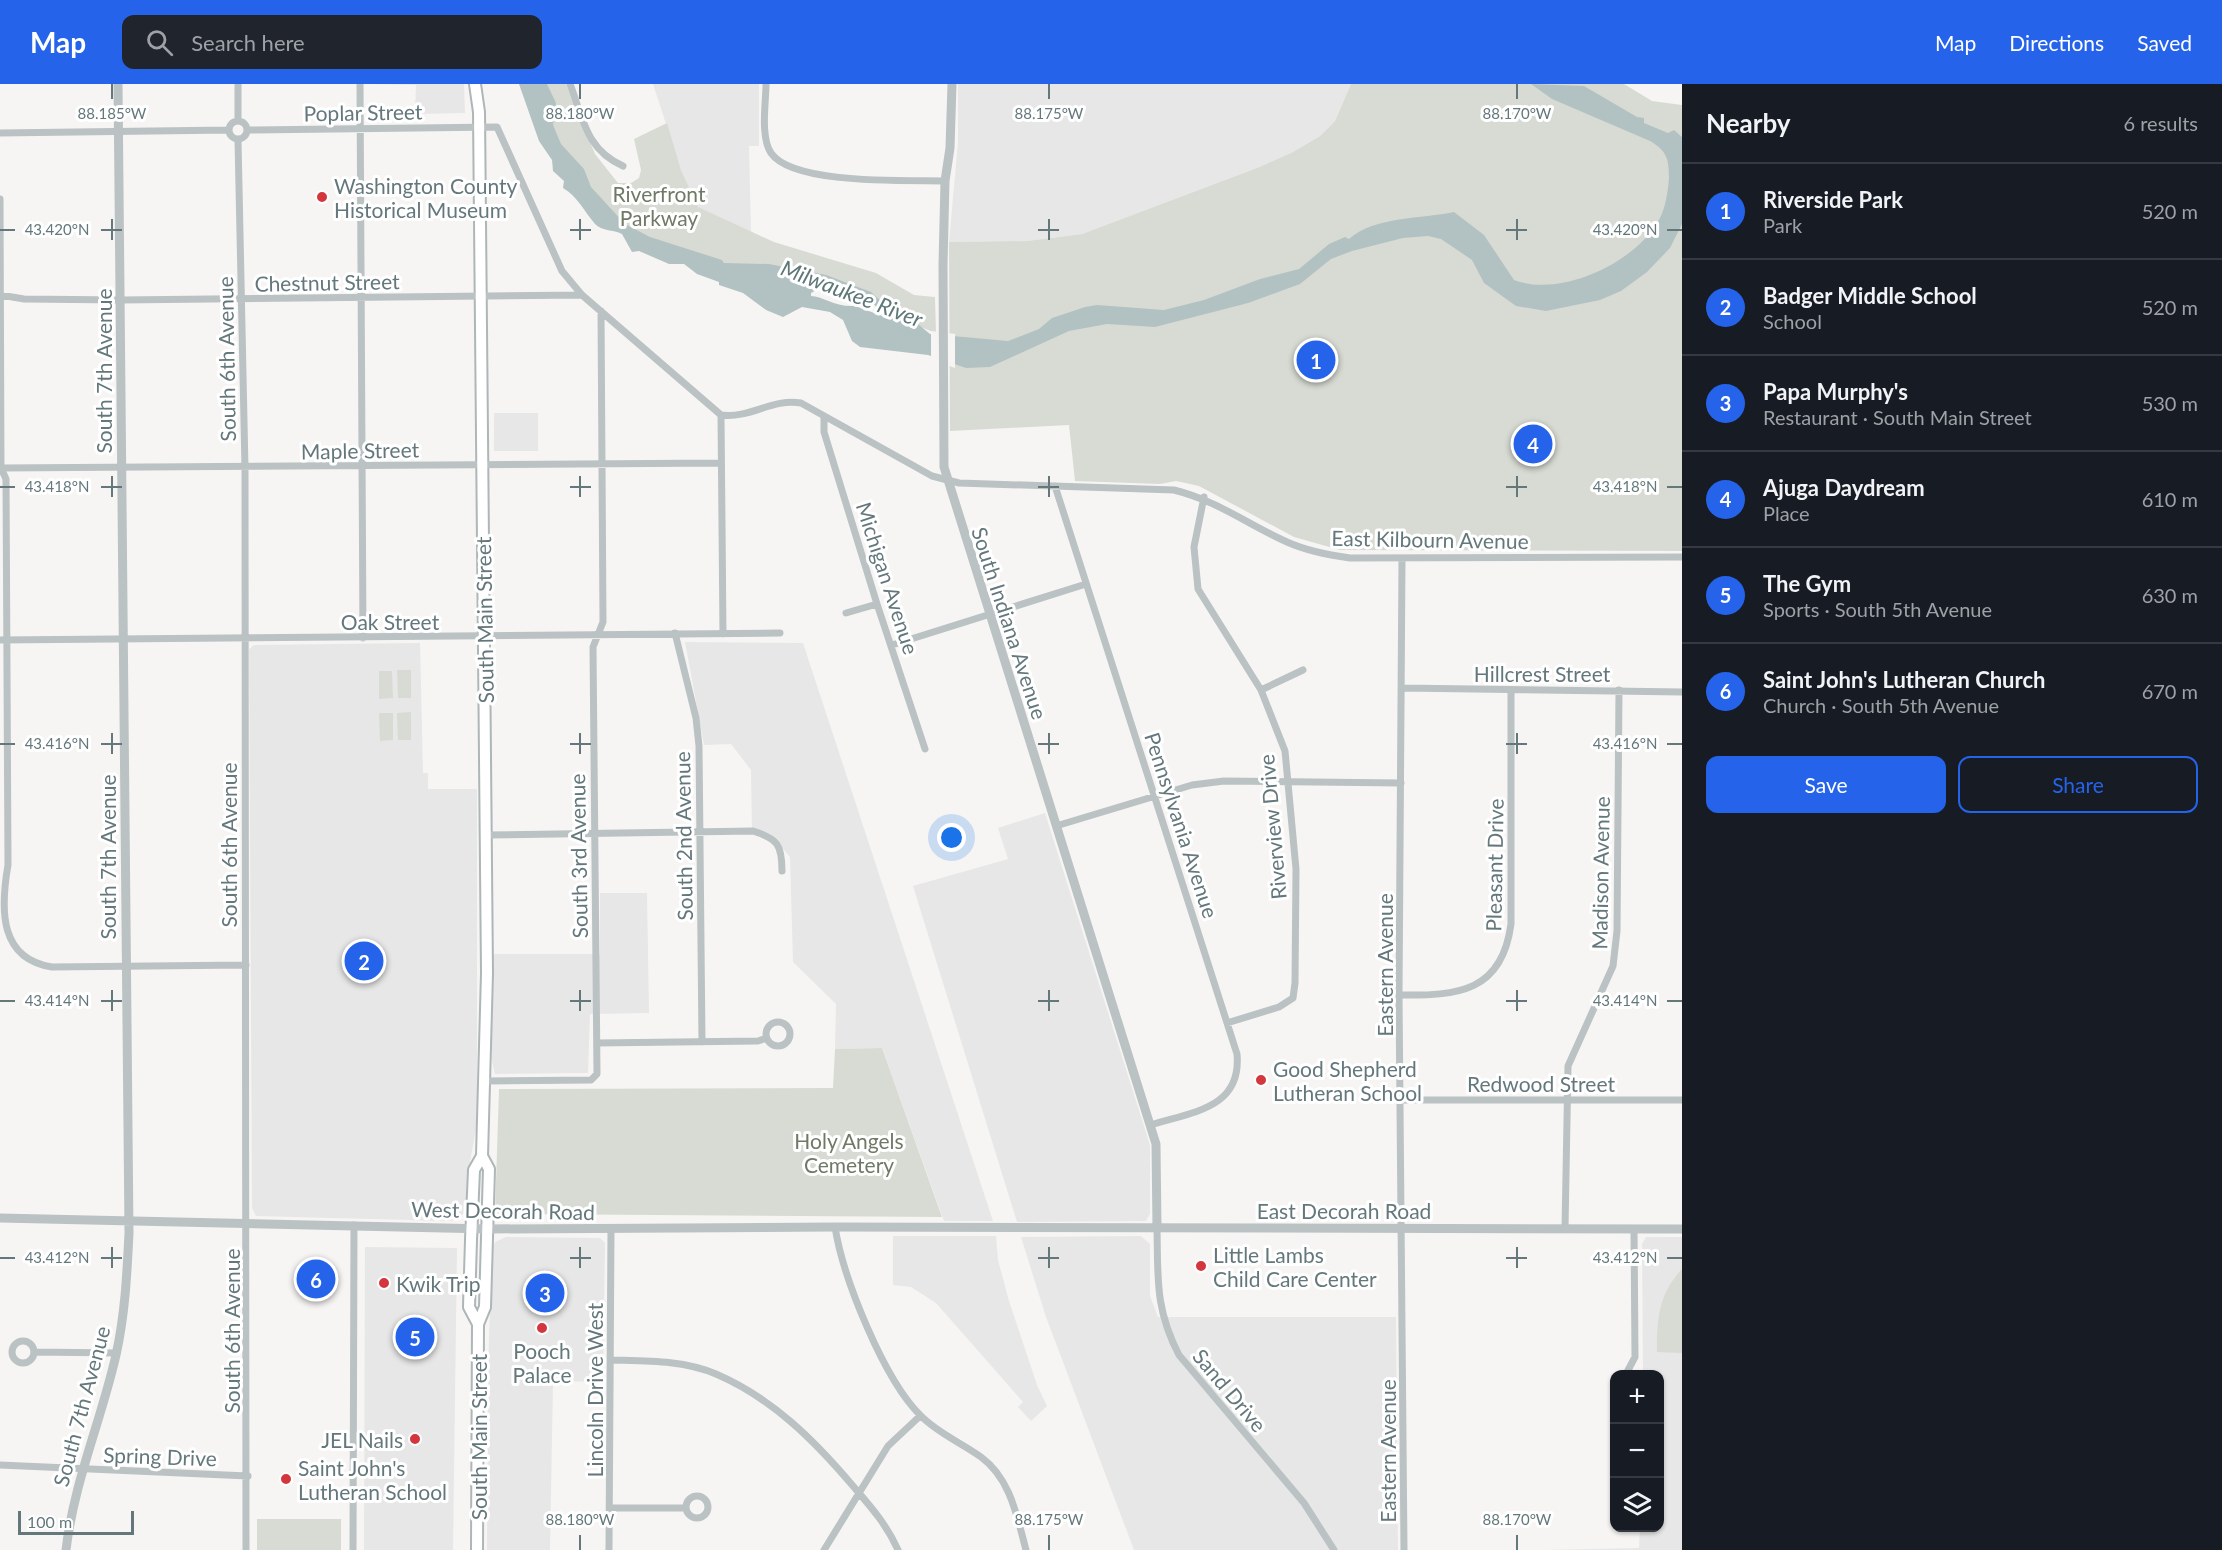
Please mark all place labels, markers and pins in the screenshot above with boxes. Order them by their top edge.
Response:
place label: Washington County Historical Museum [334,173,517,222]
marker: Washington County Historical Museum [315,190,329,204]
pin: 1 [1296,338,1336,382]
pin: 4 [1514,422,1552,466]
pin: 2 [344,938,384,984]
place label: Good Shepherd Lutheran School [1273,1056,1422,1105]
marker: Good Shepherd Lutheran School [1254,1073,1268,1087]
place label: Little Lambs Child Care Center [1213,1242,1377,1291]
pin: 6 [296,1256,336,1302]
marker: Little Lambs Child Care Center [1194,1259,1208,1273]
pin: 3 [526,1270,564,1316]
place label: Kwik Trip [396,1271,481,1296]
marker: Kwik Trip [377,1276,391,1290]
pin: 5 [396,1314,434,1360]
marker: Pooch Palace [535,1321,549,1335]
place label: Pooch Palace [512,1338,572,1387]
place label: JEL Nails [321,1427,403,1452]
marker: JEL Nails [408,1432,422,1446]
place label: Saint John's Lutheran School [298,1455,447,1504]
marker: Saint John's Lutheran School [279,1472,293,1486]

